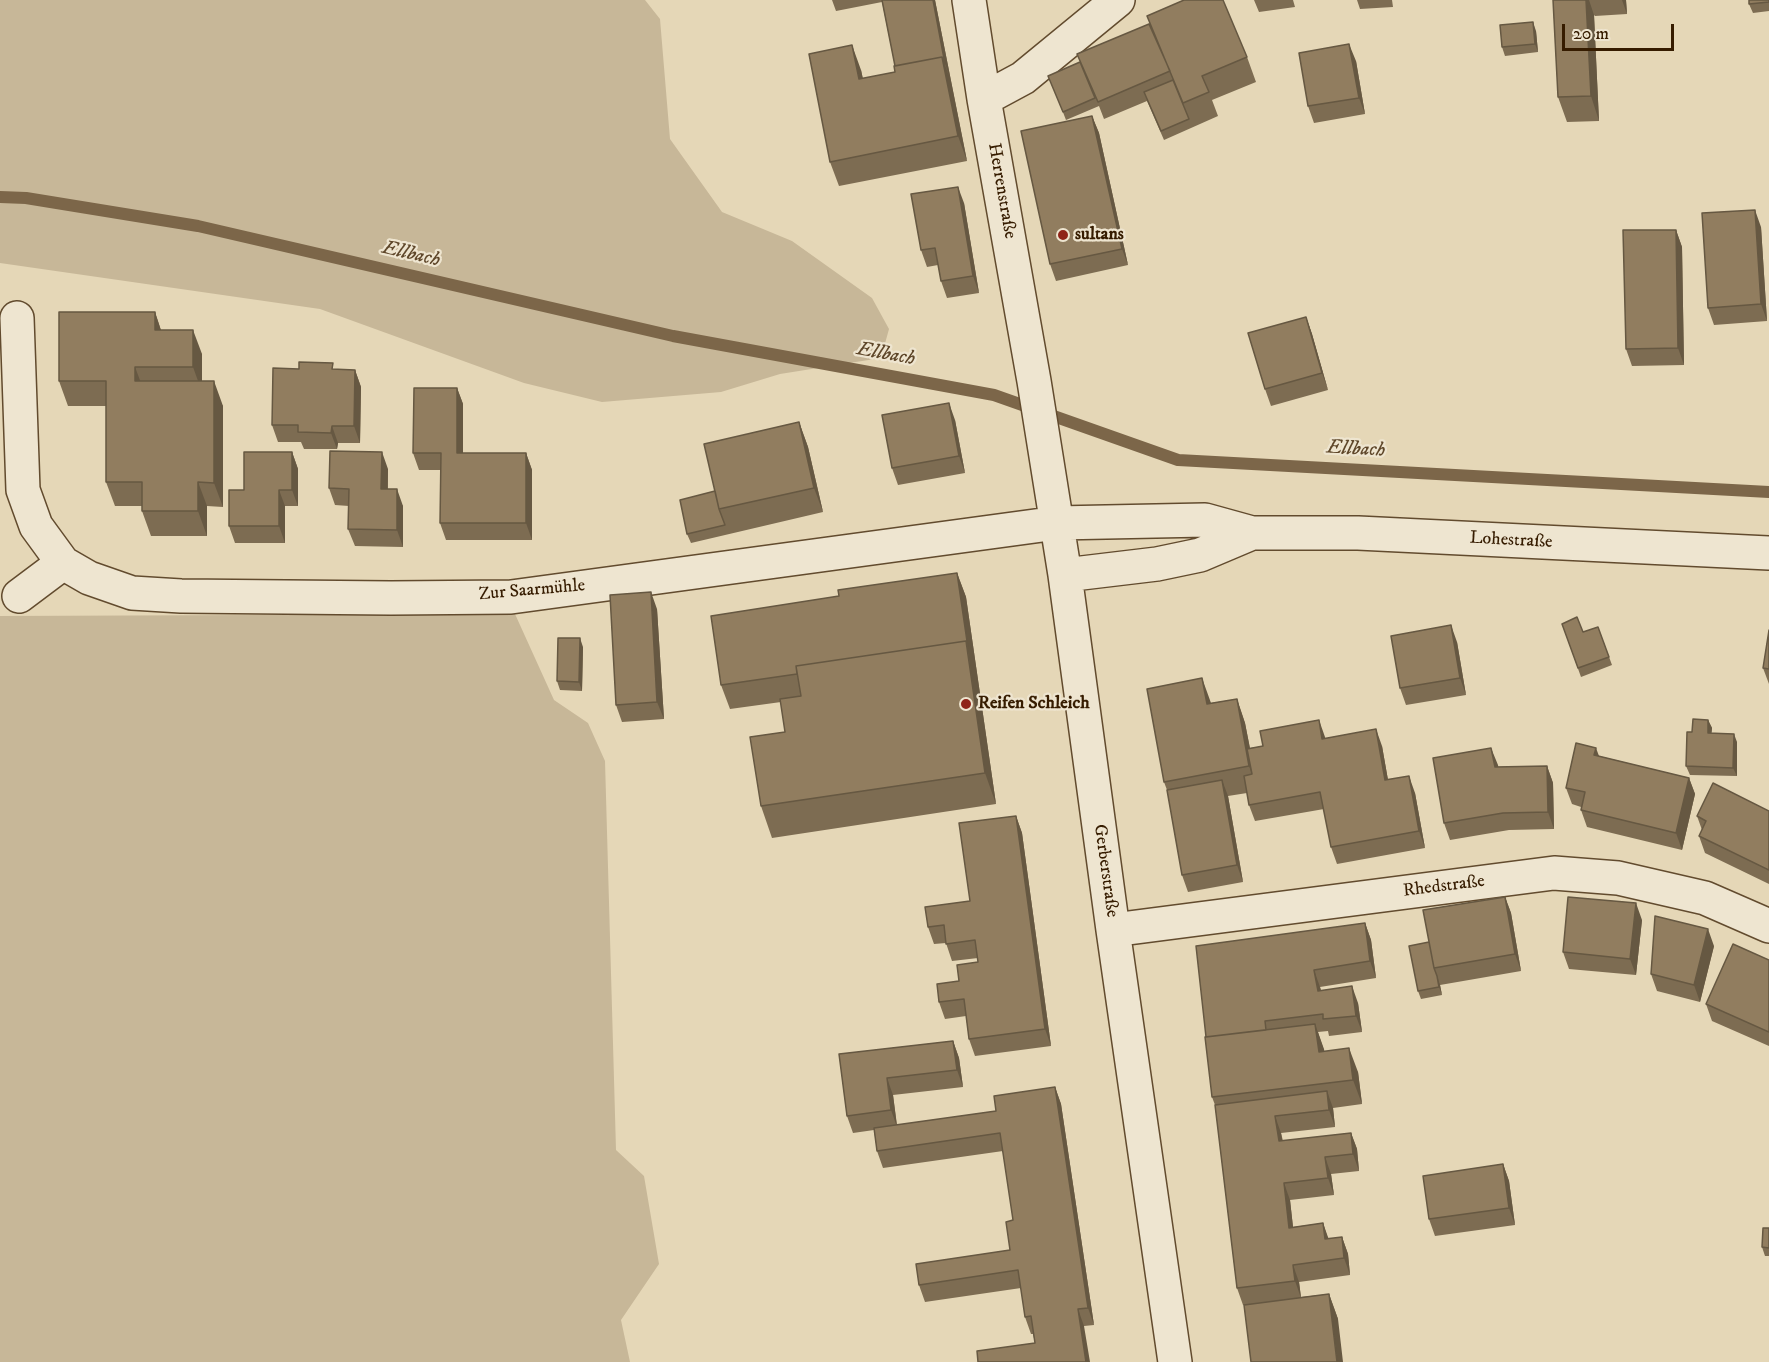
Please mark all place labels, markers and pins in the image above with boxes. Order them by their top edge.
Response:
place label: sultans [1075,224,1124,246]
marker: sultans [1056,228,1070,242]
place label: Reifen Schleich [978,693,1090,715]
marker: Reifen Schleich [959,697,973,711]

